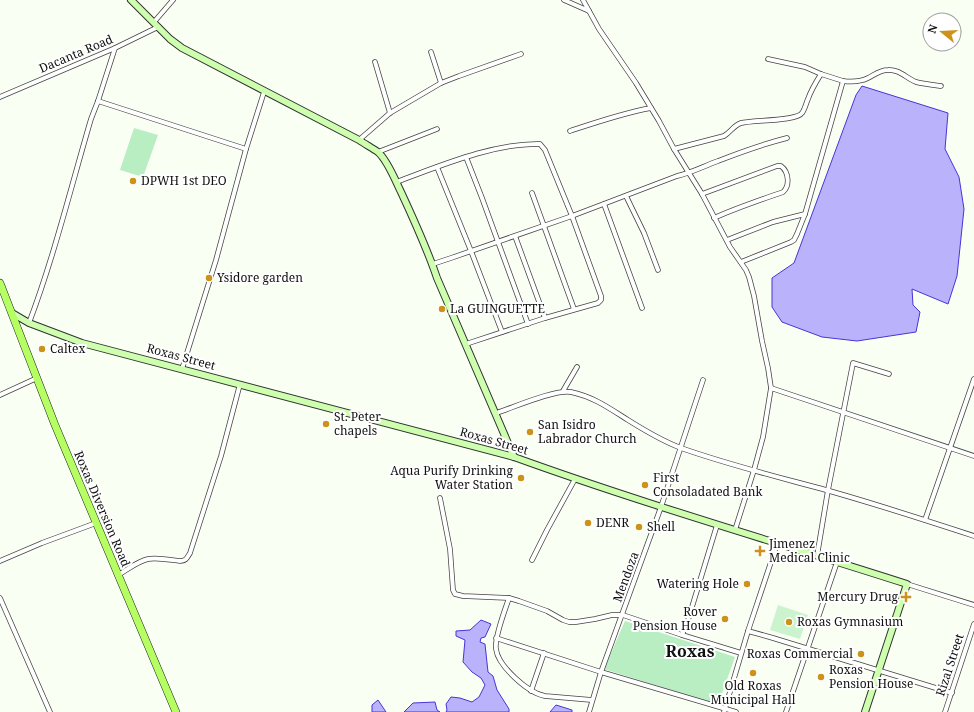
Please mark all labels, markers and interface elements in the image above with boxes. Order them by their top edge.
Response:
north arrow [922,12,962,52]
text: N [924,22,941,35]
street label: Dacanta Road [36,30,116,77]
place label: DPWH 1st DEO [141,172,227,189]
marker: DPWH 1st DEO [128,176,138,186]
place label: Ysidore garden [216,269,303,286]
marker: Ysidore garden [204,273,214,283]
place label: La GUINGUETTE [450,300,545,317]
marker: La GUINGUETTE [437,304,447,314]
street label: Roxas Street [145,339,217,374]
place label: Caltex [50,340,85,357]
marker: Caltex [37,344,47,354]
place label: St. Peter chapels [334,408,381,439]
place label: San Isidro Labrador Church [538,416,637,447]
marker: St. Peter chapels [321,419,331,429]
street label: Roxas Street [458,423,530,458]
marker: San Isidro Labrador Church [525,427,535,437]
street label: Roxas Diversion Road [70,448,135,570]
place label: Aqua Purify Drinking Water Station [390,462,514,493]
place label: First Consoladated Bank [653,469,763,500]
marker: Aqua Purify Drinking Water Station [516,473,526,483]
marker: First Consoladated Bank [640,480,650,490]
place label: DENR [596,514,629,531]
marker: DENR [583,518,593,528]
place label: Shell [647,518,675,535]
marker: Shell [634,522,644,532]
place label: Jimenez Medical Clinic [768,535,850,566]
marker: Jimenez Medical Clinic [754,545,766,557]
street label: Mendoza [609,549,643,604]
place label: Watering Hole [656,575,739,592]
marker: Watering Hole [742,579,752,589]
place label: Mercury Drug [817,588,899,605]
marker: Mercury Drug [901,592,911,602]
place label: Rover Pension House [633,603,717,634]
place label: Roxas Gymnasium [797,613,903,630]
marker: Rover Pension House [720,614,730,624]
marker: Roxas Gymnasium [784,617,794,627]
street label: Rizal Street [931,631,968,698]
district label: Roxas [666,640,715,662]
place label: Roxas Commercial [747,645,853,662]
marker: Roxas Commercial [856,649,866,659]
place label: Roxas Pension House [829,661,913,692]
marker: Old Roxas Municipal Hall [748,668,758,678]
marker: Roxas Pension House [816,672,826,682]
place label: Old Roxas Municipal Hall [711,677,796,708]

